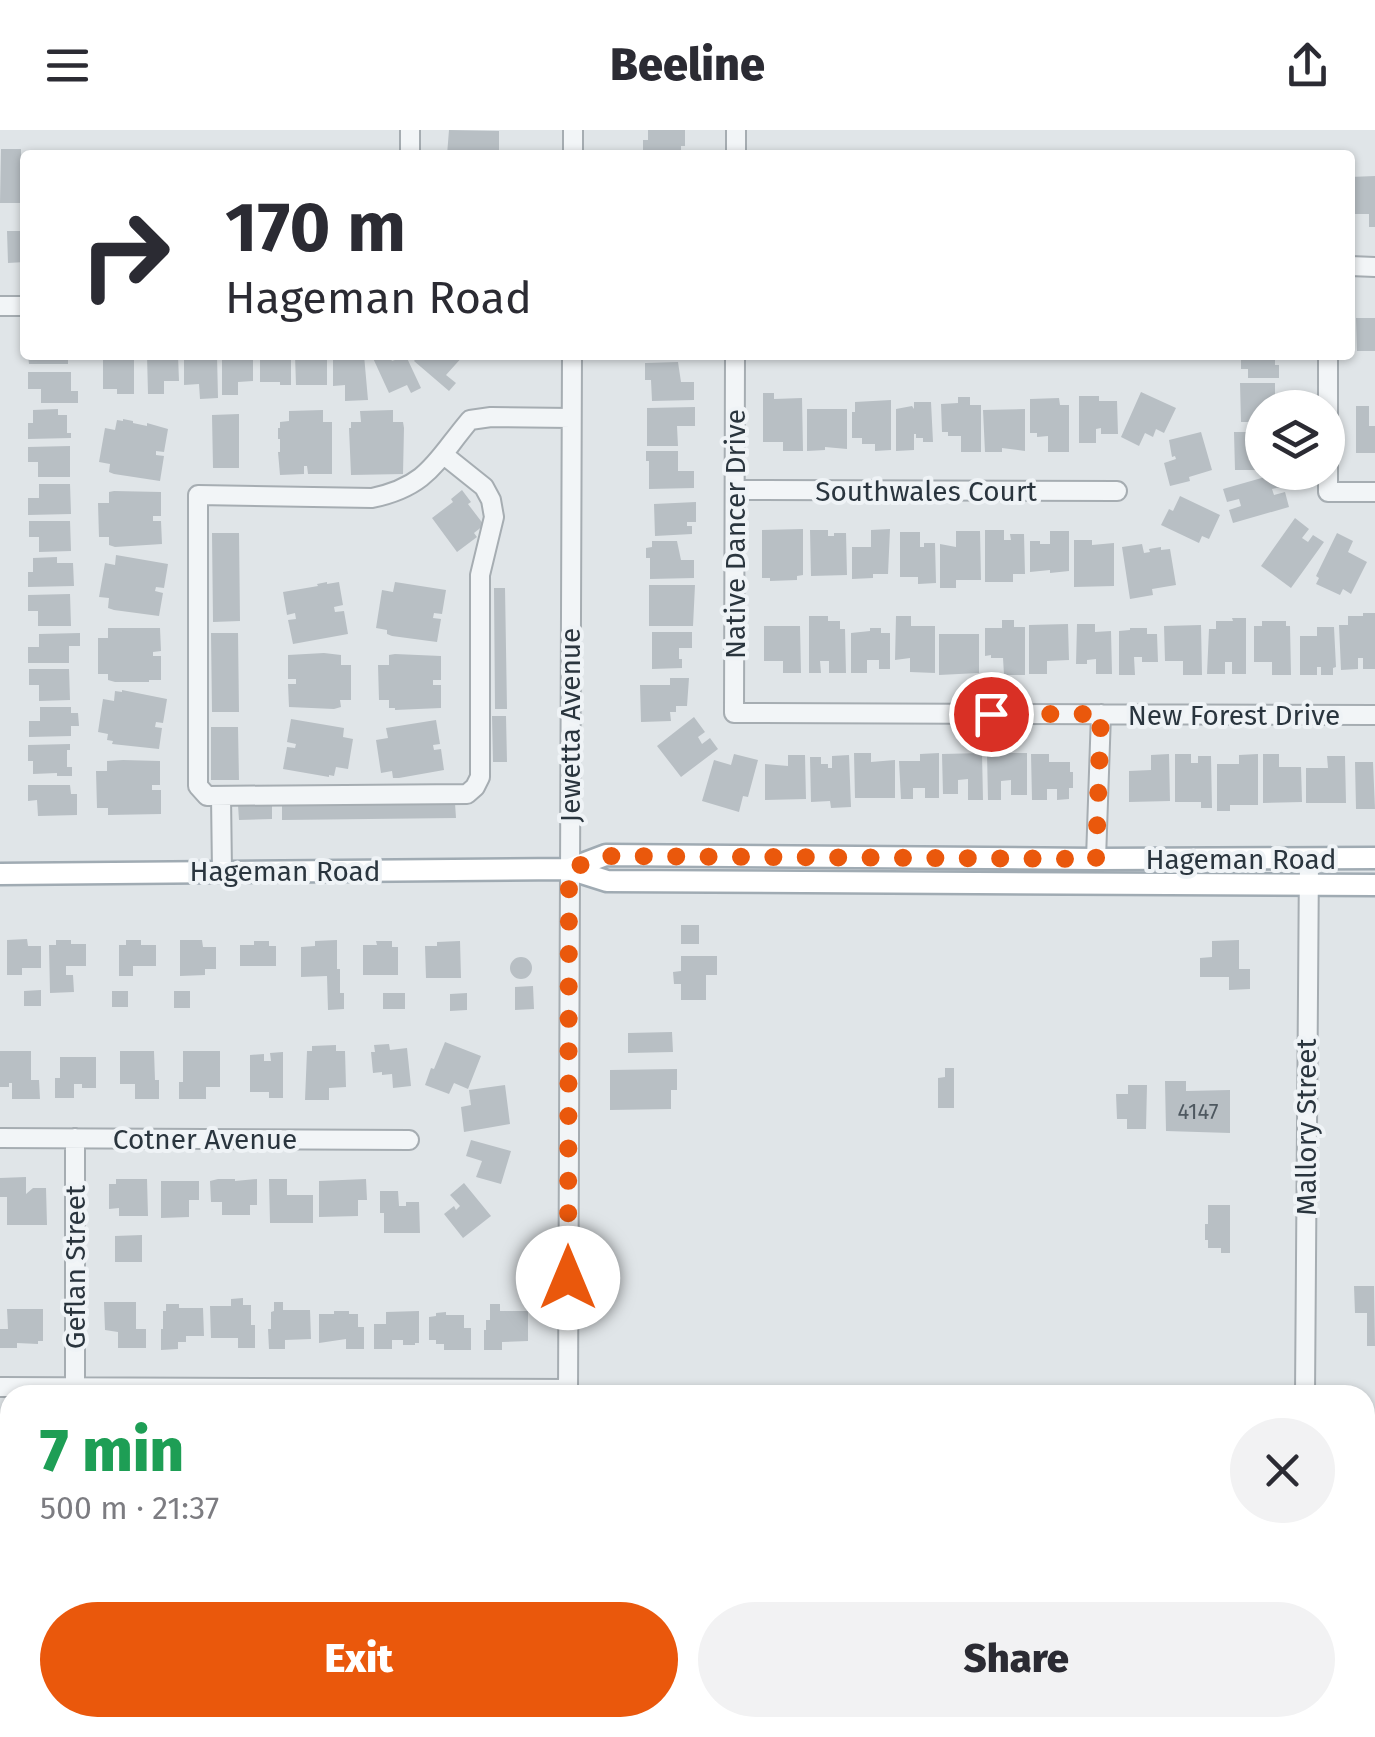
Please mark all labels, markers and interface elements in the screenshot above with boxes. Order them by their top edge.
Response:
icon: menu [40,38,95,93]
text: Beeline [610,38,765,92]
icon: share [1280,38,1335,93]
text: 170 m [225,186,406,270]
icon: right [60,190,190,320]
text: Hageman Road [225,271,532,325]
map controls [1245,390,1345,490]
button: layers [1245,390,1345,490]
street label: Native Dancer Drive [719,409,752,659]
street label: Southwales Court [815,475,1038,508]
street label: Jewetta Avenue [554,628,587,822]
pin [949,672,1034,757]
icon: arrive [964,687,1019,742]
street label: New Forest Drive [1128,699,1340,732]
street label: Hageman Road [1146,843,1337,876]
street label: Hageman Road [190,855,381,888]
street label: Mallory Street [1290,1037,1323,1216]
house number: 4147 [1178,1098,1219,1125]
street label: Cotner Avenue [113,1123,297,1156]
street label: Geflan Street [59,1184,92,1349]
position arrow [516,1226,620,1330]
text: 7 min [40,1415,184,1487]
button: close [1230,1418,1335,1523]
text: 500 m · 21:37 [40,1489,219,1527]
button: Exit [40,1602,678,1717]
button: Share [698,1602,1335,1717]

